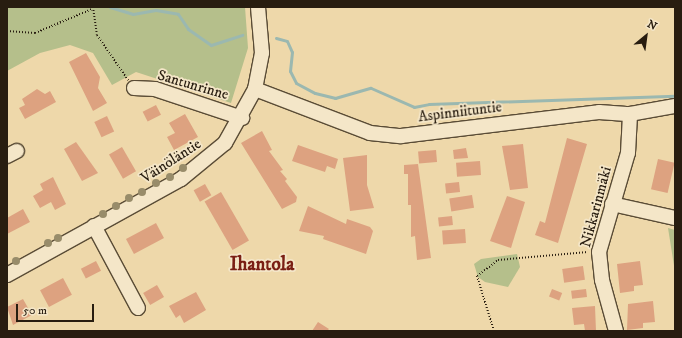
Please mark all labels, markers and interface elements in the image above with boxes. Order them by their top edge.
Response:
north arrow [626,16,666,56]
text: N [644,17,659,34]
street label: Santunrinne [155,66,231,104]
street label: Aspinniituntie [417,98,503,126]
street label: Väinöläntie [138,135,204,187]
street label: Nikkarinmäki [577,164,615,250]
district label: Ihantola [230,254,294,276]
scale bar [18,296,96,322]
text: 50 m [23,303,47,318]

